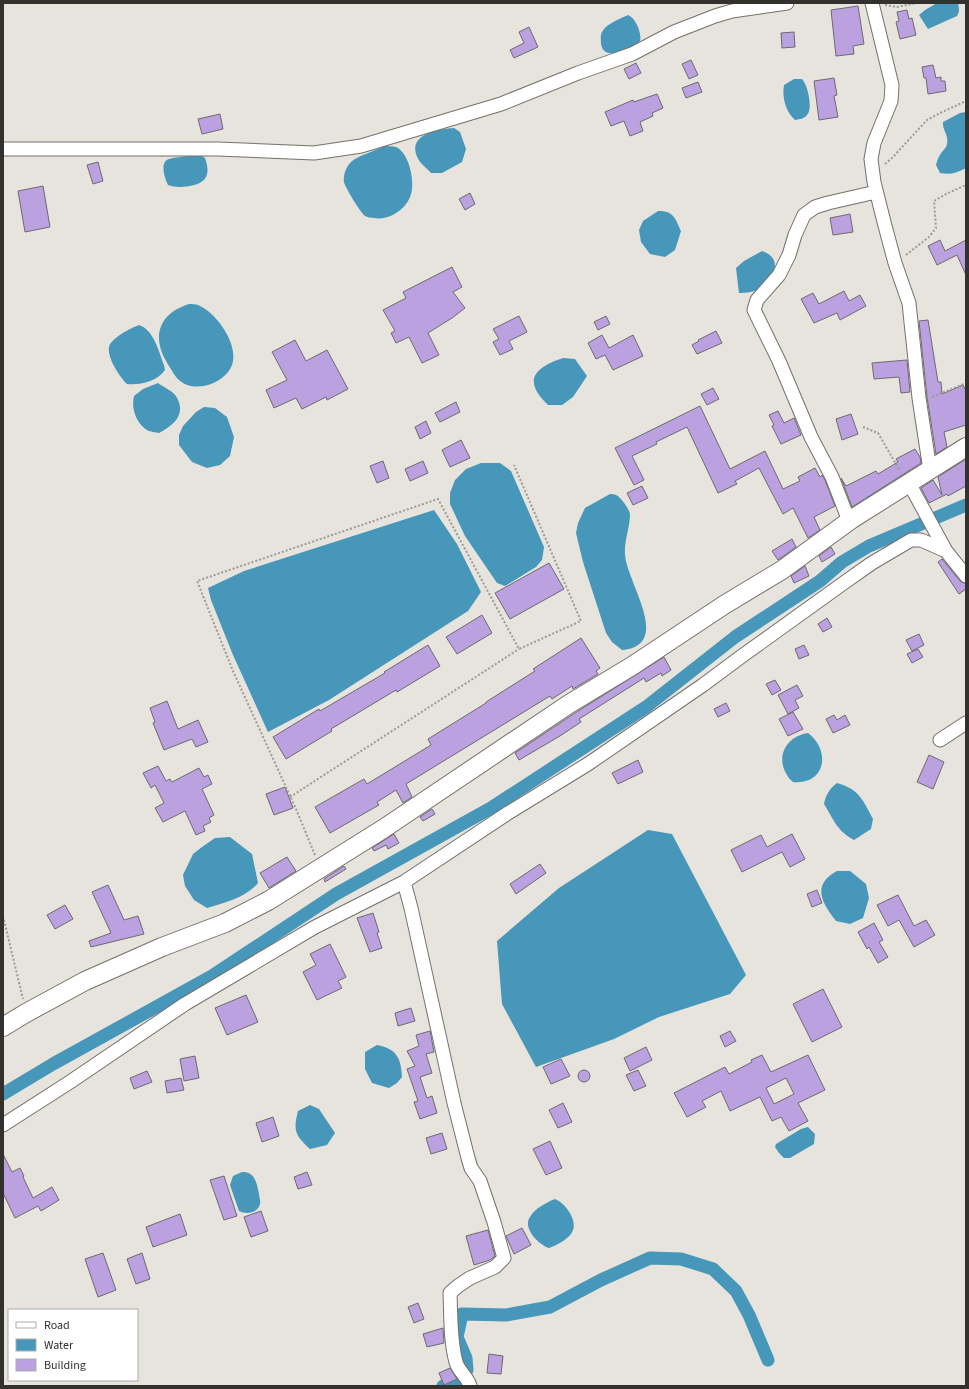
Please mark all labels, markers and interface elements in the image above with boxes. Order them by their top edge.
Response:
legend [8,1309,138,1381]
text: Road [44,1317,70,1334]
text: Water [44,1337,74,1354]
text: Building [44,1357,86,1374]

